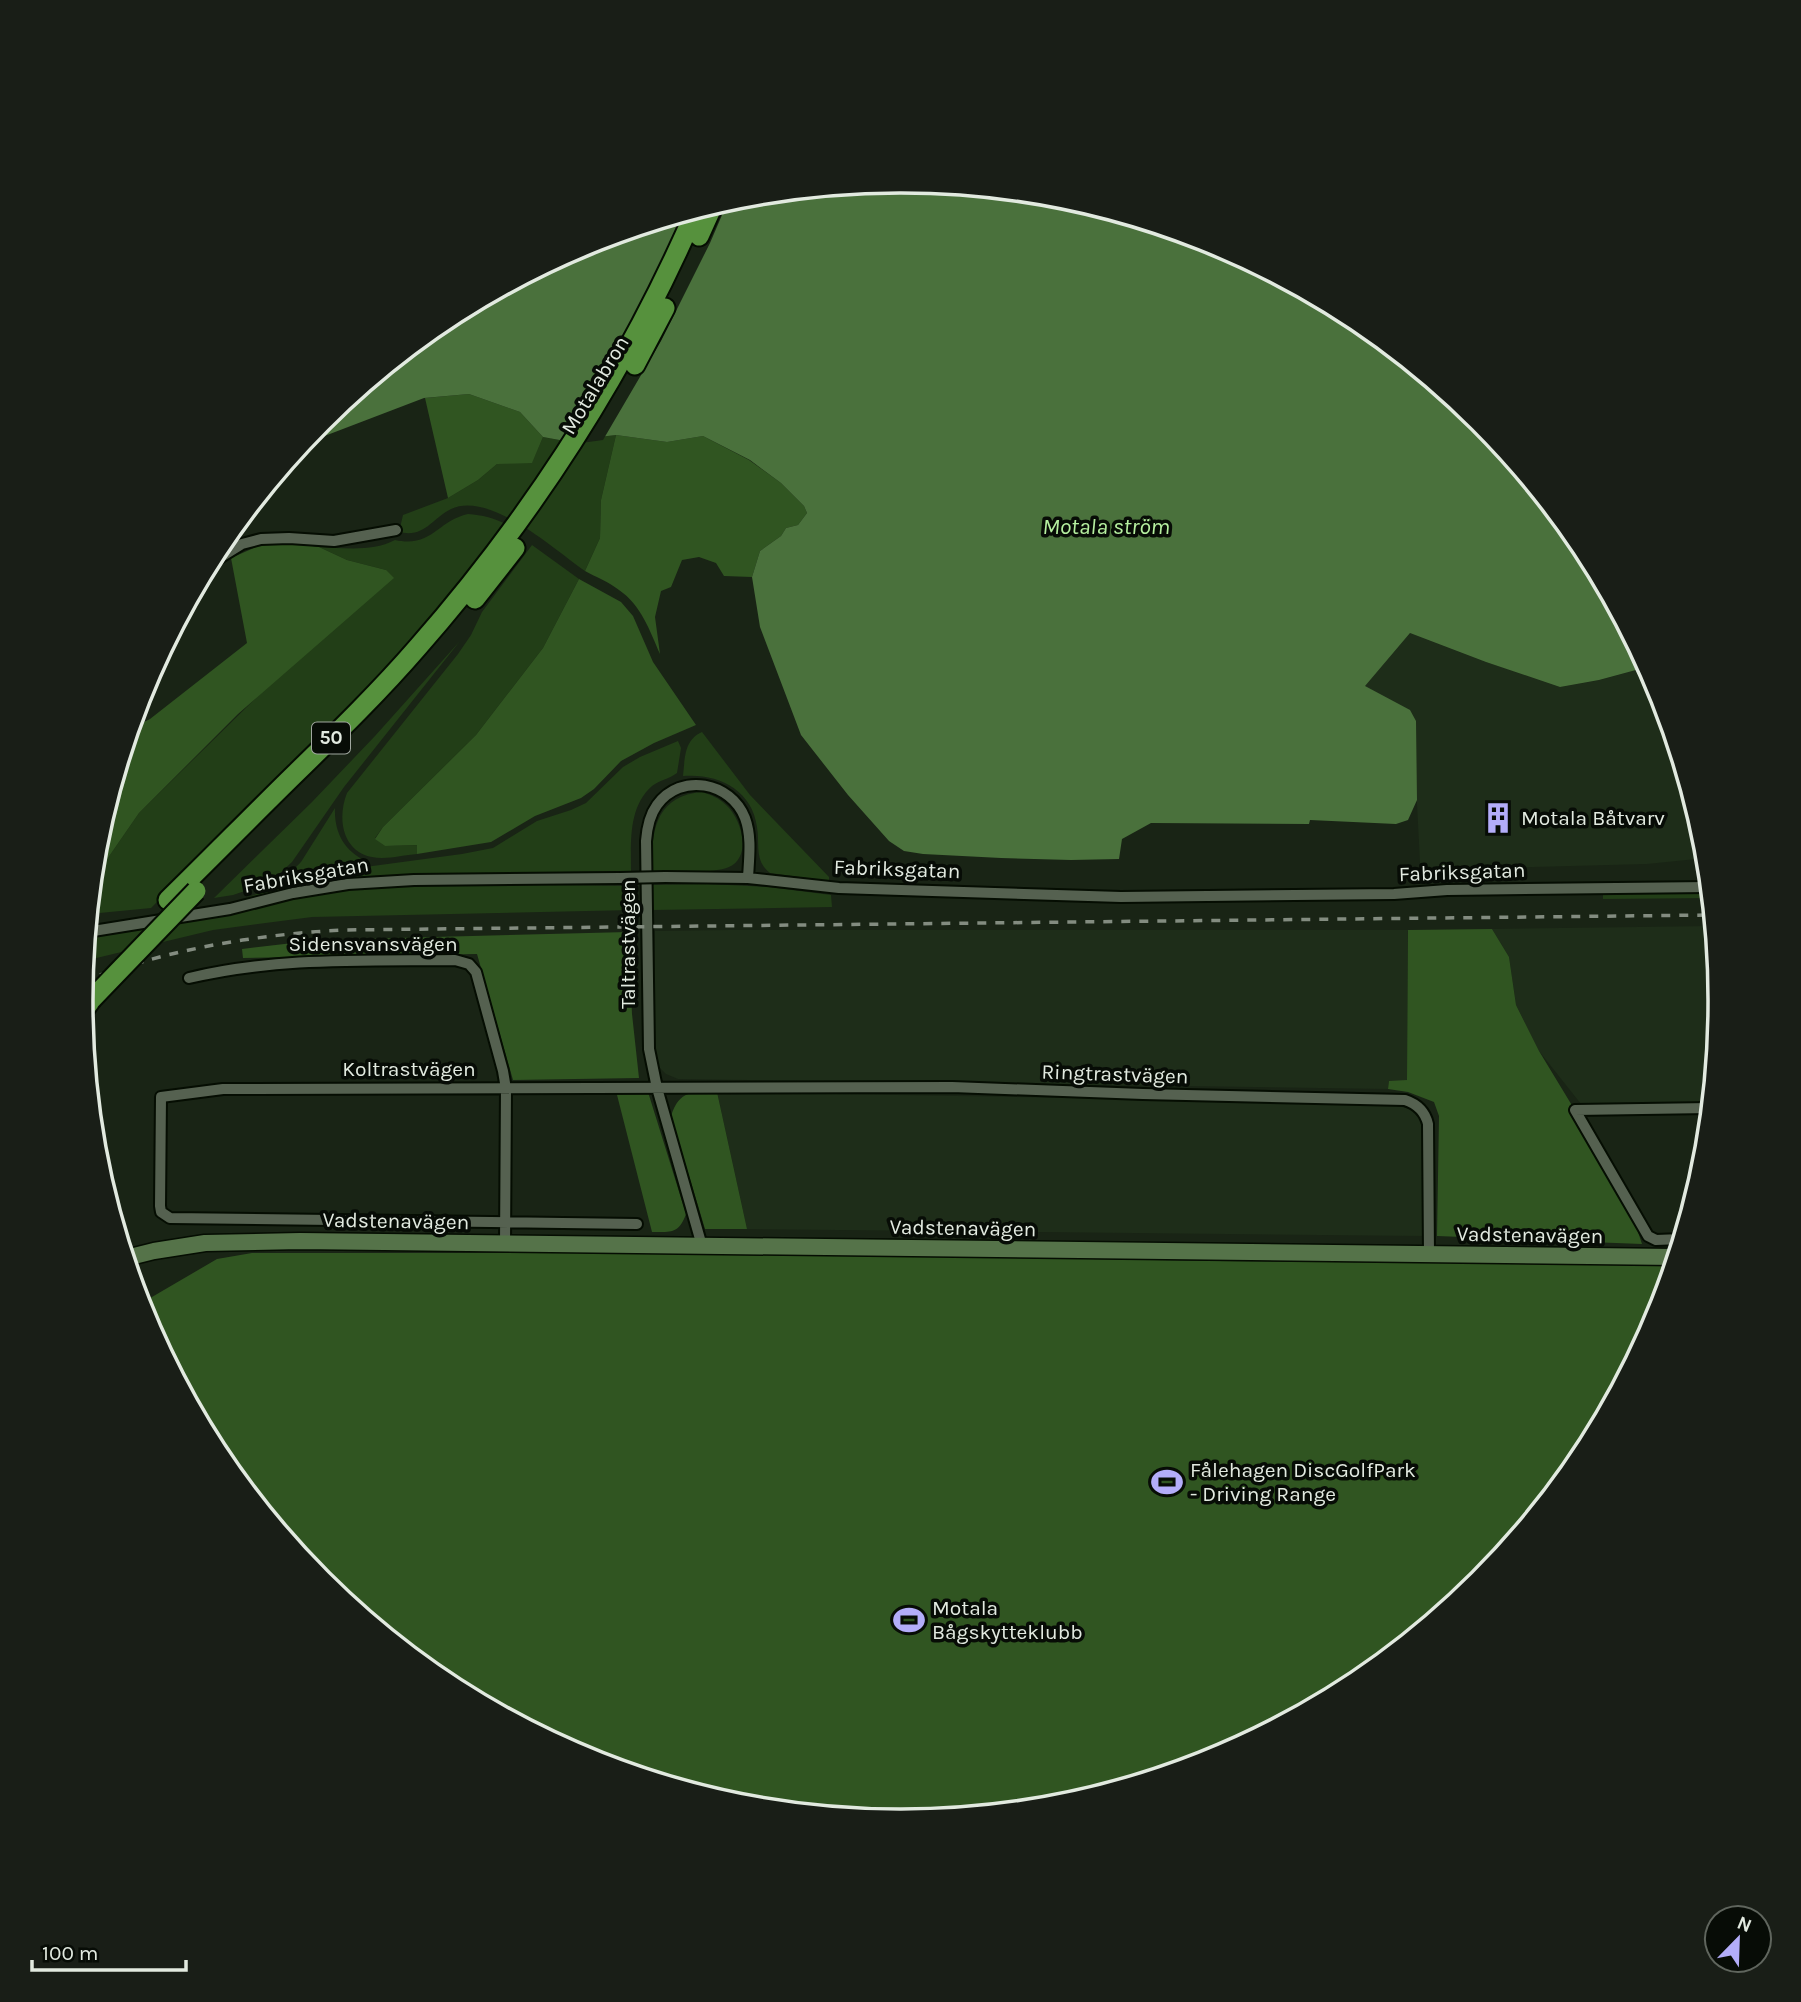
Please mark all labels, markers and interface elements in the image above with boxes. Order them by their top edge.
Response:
street label: Motalabron [556,332,634,438]
water label: Motala ström [1042,513,1170,540]
road number: 50 [312,722,350,754]
building icon: Motala Båtvarv [1481,801,1515,835]
place label: Motala Båtvarv [1521,806,1665,830]
street label: Fabriksgatan [241,852,371,898]
street label: Fabriksgatan [833,855,961,883]
street label: Fabriksgatan [1398,858,1526,886]
street label: Taltrastvägen [616,879,640,1009]
street label: Sidensvansvägen [288,932,458,956]
street label: Koltrastvägen [342,1057,476,1081]
street label: Ringtrastvägen [1041,1059,1189,1089]
street label: Vadstenavägen [323,1208,469,1234]
street label: Vadstenavägen [890,1215,1036,1241]
street label: Vadstenavägen [1457,1222,1603,1248]
place label: Fålehagen DiscGolfPark - Driving Range [1190,1458,1416,1506]
sports icon: Fålehagen DiscGolfPark - Driving Range [1150,1465,1184,1499]
place label: Motala Bågskytteklubb [932,1596,1083,1644]
sports icon: Motala Bågskytteklubb [892,1603,926,1637]
north arrow [1703,1904,1773,1974]
text: N [1734,1911,1755,1937]
scale bar [32,1928,186,1972]
text: 100 m [42,1941,99,1965]

